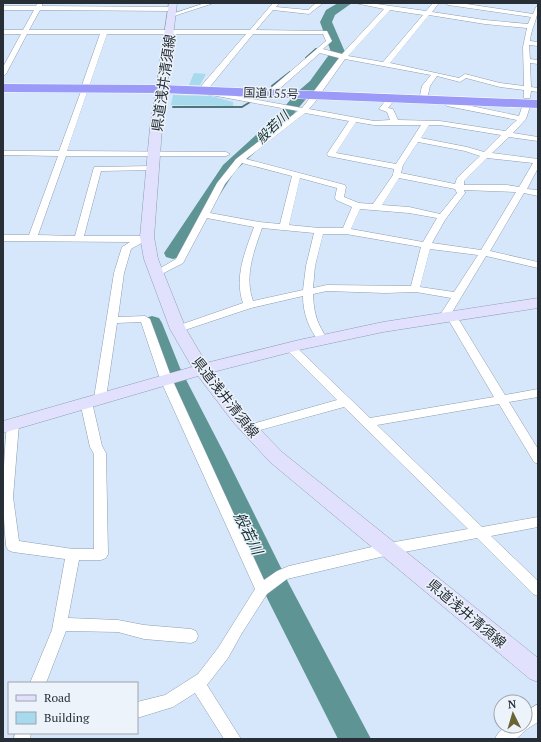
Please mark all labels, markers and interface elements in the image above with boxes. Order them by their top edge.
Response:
street label: 県道浅井清須線 [147,33,179,133]
street label: 国道155号 [243,85,299,101]
water label: 般若川 [252,106,294,147]
street label: 県道浅井清須線 [188,353,264,441]
water label: 般若川 [230,508,269,559]
street label: 県道浅井清須線 [423,574,511,652]
legend [8,682,138,734]
text: Road [44,690,71,705]
north arrow [493,694,533,734]
text: N [507,697,518,711]
text: Building [44,710,90,725]

